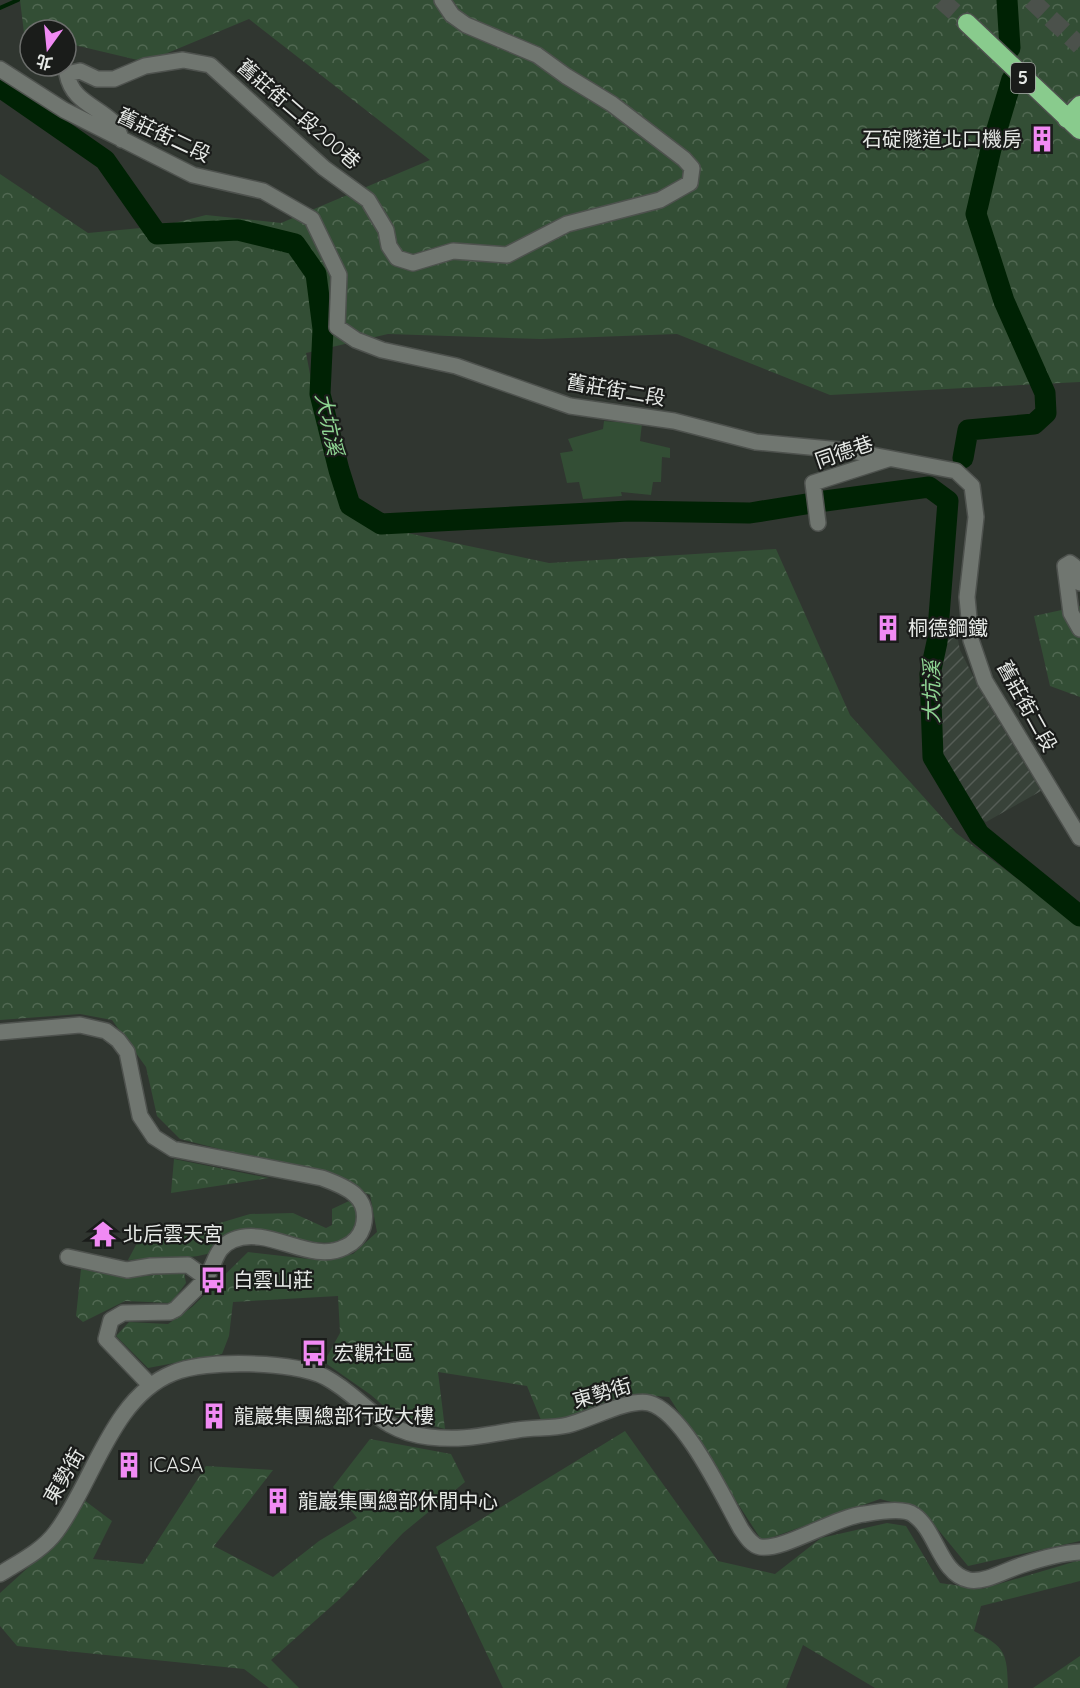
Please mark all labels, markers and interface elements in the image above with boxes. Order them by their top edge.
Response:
north arrow [18,18,78,78]
text: 北 [34,51,54,74]
street label: 舊莊街二段200巷 [233,53,366,174]
road number: 5 [1011,63,1035,93]
street label: 舊莊街二段 [114,102,215,167]
building icon: 石碇隧道北口機房 [1027,124,1057,154]
place label: 石碇隧道北口機房 [862,126,1022,151]
street label: 舊莊街二段 [565,369,667,411]
water label: 大坑溪 [311,390,350,460]
street label: 同德巷 [811,430,876,473]
building icon: 桐德鋼鐵 [873,613,903,643]
place label: 桐德鋼鐵 [908,615,988,640]
street label: 舊莊街二段 [992,656,1063,756]
water label: 大坑溪 [918,658,944,724]
temple icon: 北后雲天宮 [88,1219,118,1249]
place label: 北后雲天宮 [123,1221,223,1246]
bus stop icon: 白雲山莊 [198,1265,228,1295]
place label: 白雲山莊 [233,1267,313,1292]
bus stop icon: 宏觀社區 [299,1338,329,1368]
place label: 宏觀社區 [334,1340,414,1365]
street label: 東勢街 [570,1372,634,1413]
building icon: 龍巖集團總部行政大樓 [199,1401,229,1431]
place label: 龍巖集團總部行政大樓 [234,1403,434,1428]
street label: 東勢街 [38,1444,89,1508]
building icon: iCASA [114,1450,144,1480]
place label: iCASA [149,1452,204,1477]
building icon: 龍巖集團總部休閒中心 [263,1486,293,1516]
place label: 龍巖集團總部休閒中心 [298,1488,498,1513]

